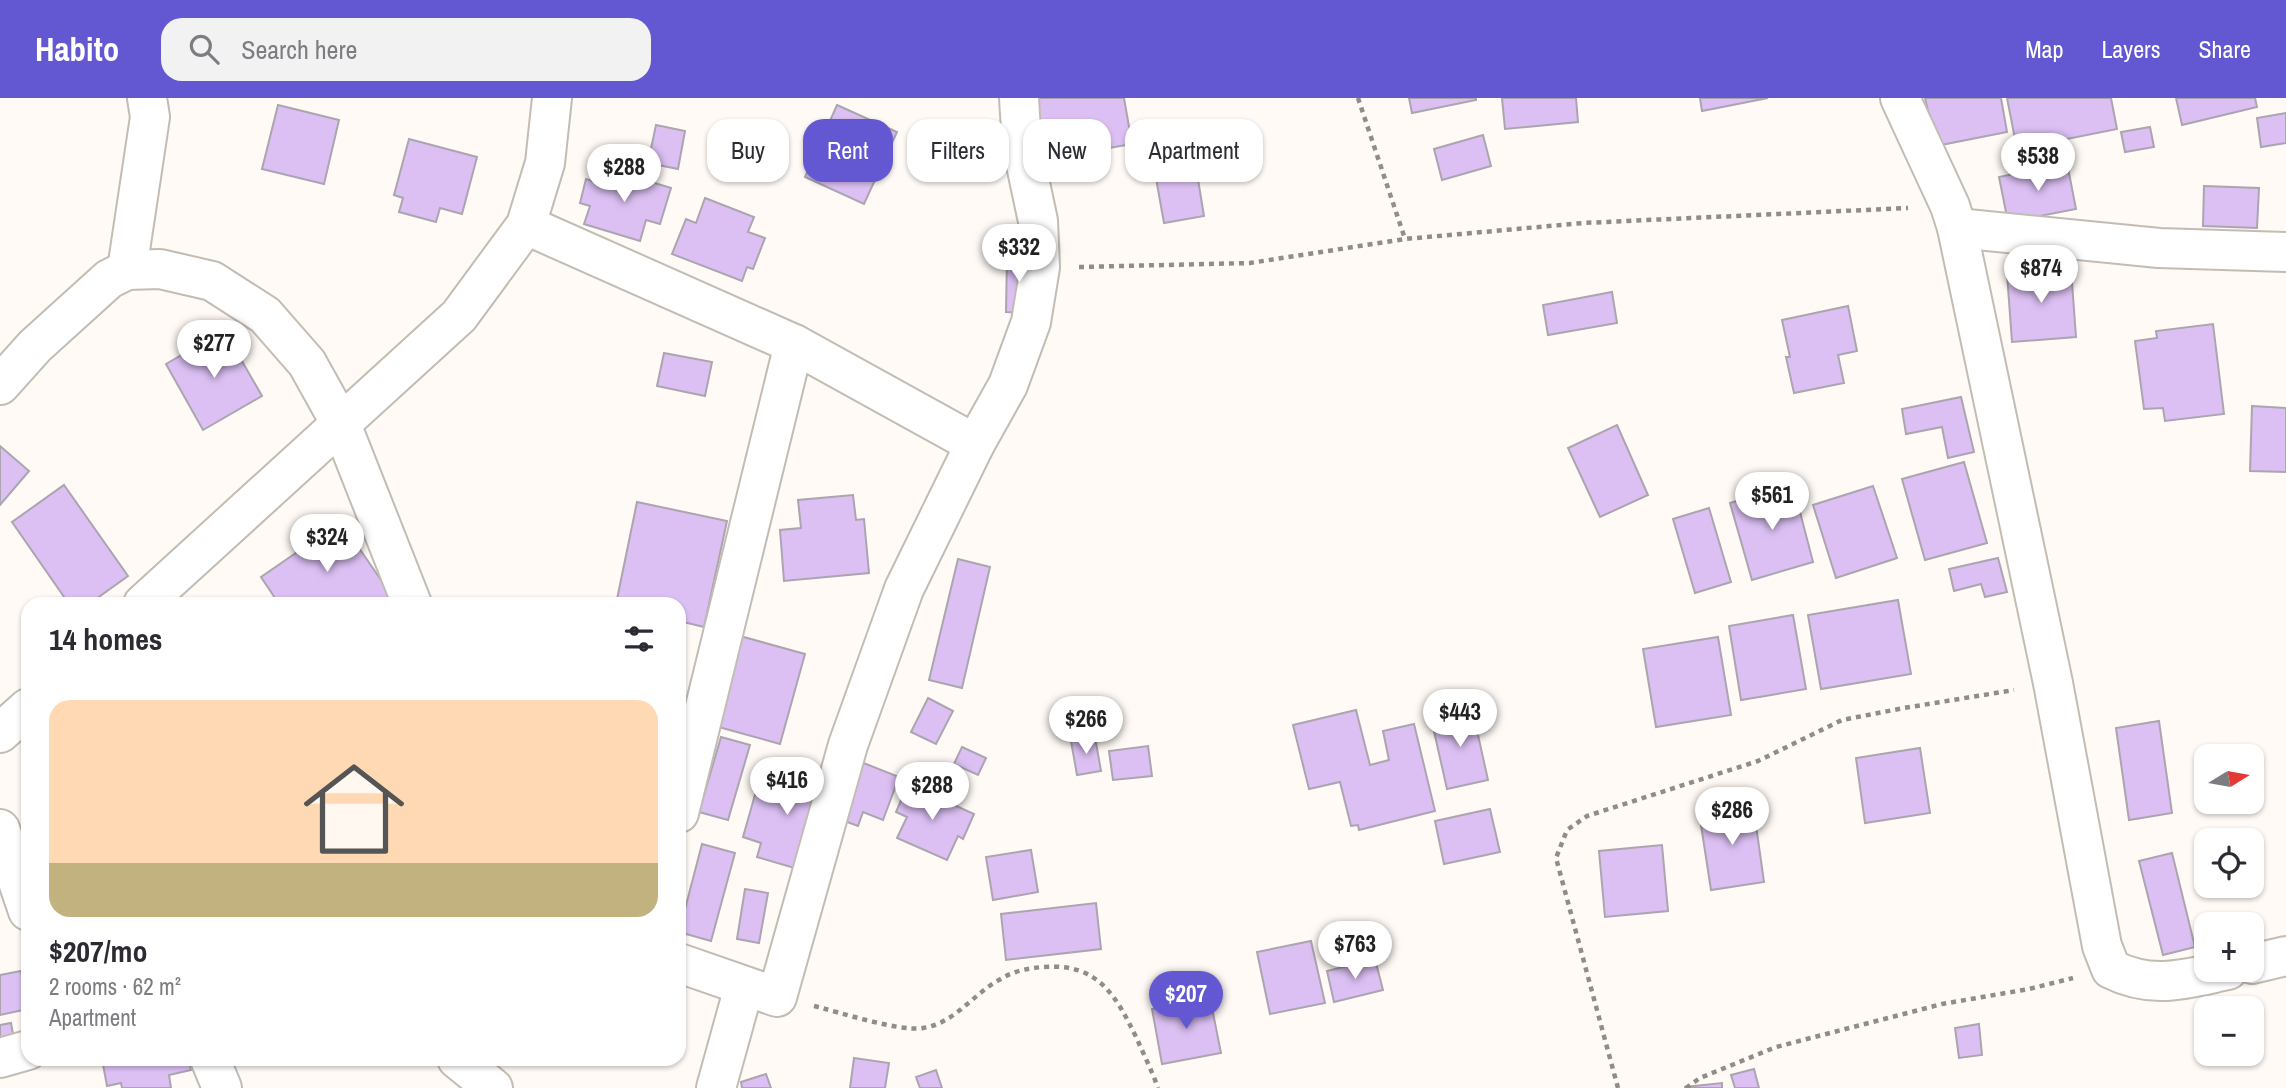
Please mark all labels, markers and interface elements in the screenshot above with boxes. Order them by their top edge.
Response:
search box [161,18,651,81]
text: Habito [35,27,119,71]
icon: search [185,30,223,68]
text: Search here [241,32,357,67]
text: Map [2025,33,2063,65]
text: Layers [2101,33,2160,65]
text: Share [2198,33,2251,65]
chip: Buy [707,119,789,182]
chip: Rent [803,119,893,182]
chip: Filters [907,119,1009,182]
chip: New [1023,119,1111,182]
chip: Apartment [1125,119,1263,182]
pin: $538 [1997,134,2079,193]
text: $538 [2017,140,2059,171]
pin: $288 [583,144,665,204]
text: $288 [603,151,645,182]
pin: $332 [978,225,1060,284]
text: $332 [998,231,1040,262]
pin: $874 [2000,246,2082,305]
text: $874 [2020,252,2062,283]
pin: $277 [173,320,255,380]
text: $277 [193,327,235,358]
pin: $561 [1731,472,1813,532]
text: $561 [1751,479,1793,510]
pin: $324 [286,514,368,574]
text: $324 [306,521,348,552]
text: 14 homes [49,619,163,659]
icon: filters [620,620,658,658]
pin: $443 [1419,690,1501,749]
pin: $266 [1045,696,1127,756]
text: $443 [1439,696,1481,727]
text: $266 [1065,703,1107,734]
north arrow [2194,744,2264,814]
map controls [2194,744,2264,1066]
icon: home [291,746,417,872]
pin: $416 [746,758,828,817]
pin: $288 [891,762,973,822]
text: $416 [766,764,808,795]
text: $288 [911,769,953,800]
pin: $286 [1691,788,1773,847]
text: $286 [1711,794,1753,825]
button: locate [2194,828,2264,898]
button: + [2194,912,2264,982]
pin: $763 [1314,922,1396,981]
text: $763 [1334,928,1376,959]
text: $207/mo [49,931,147,971]
text: 2 rooms · 62 m² [49,971,181,1002]
pin: $207 [1145,972,1227,1031]
text: $207 [1165,978,1207,1009]
button: − [2194,996,2264,1066]
text: Apartment [49,1002,136,1033]

